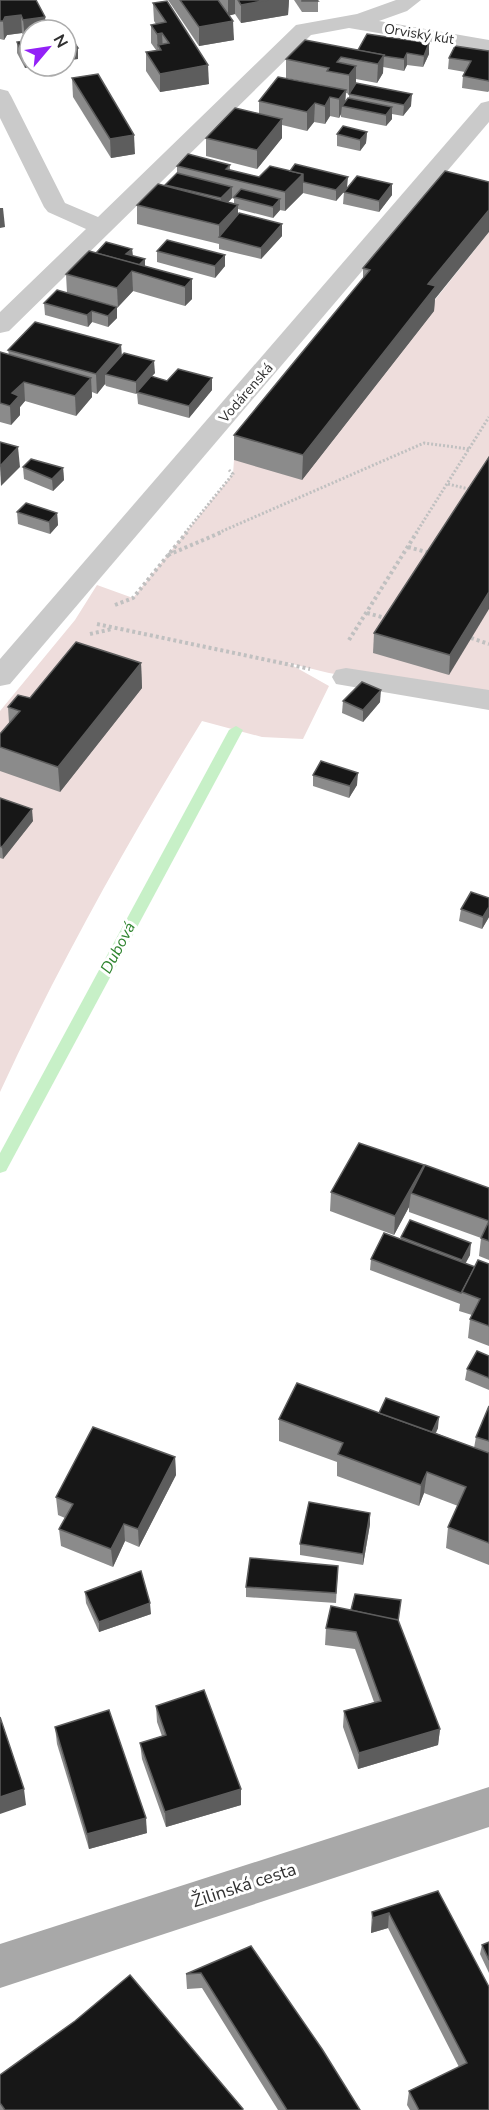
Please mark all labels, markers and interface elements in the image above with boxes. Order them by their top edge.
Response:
north arrow [18,18,78,78]
street label: Orviský kút [383,19,455,49]
text: N [48,31,73,52]
street label: Vodárenská [214,359,277,428]
water label: Dubová [95,918,141,978]
street label: Žilinská cesta [189,1857,299,1913]

